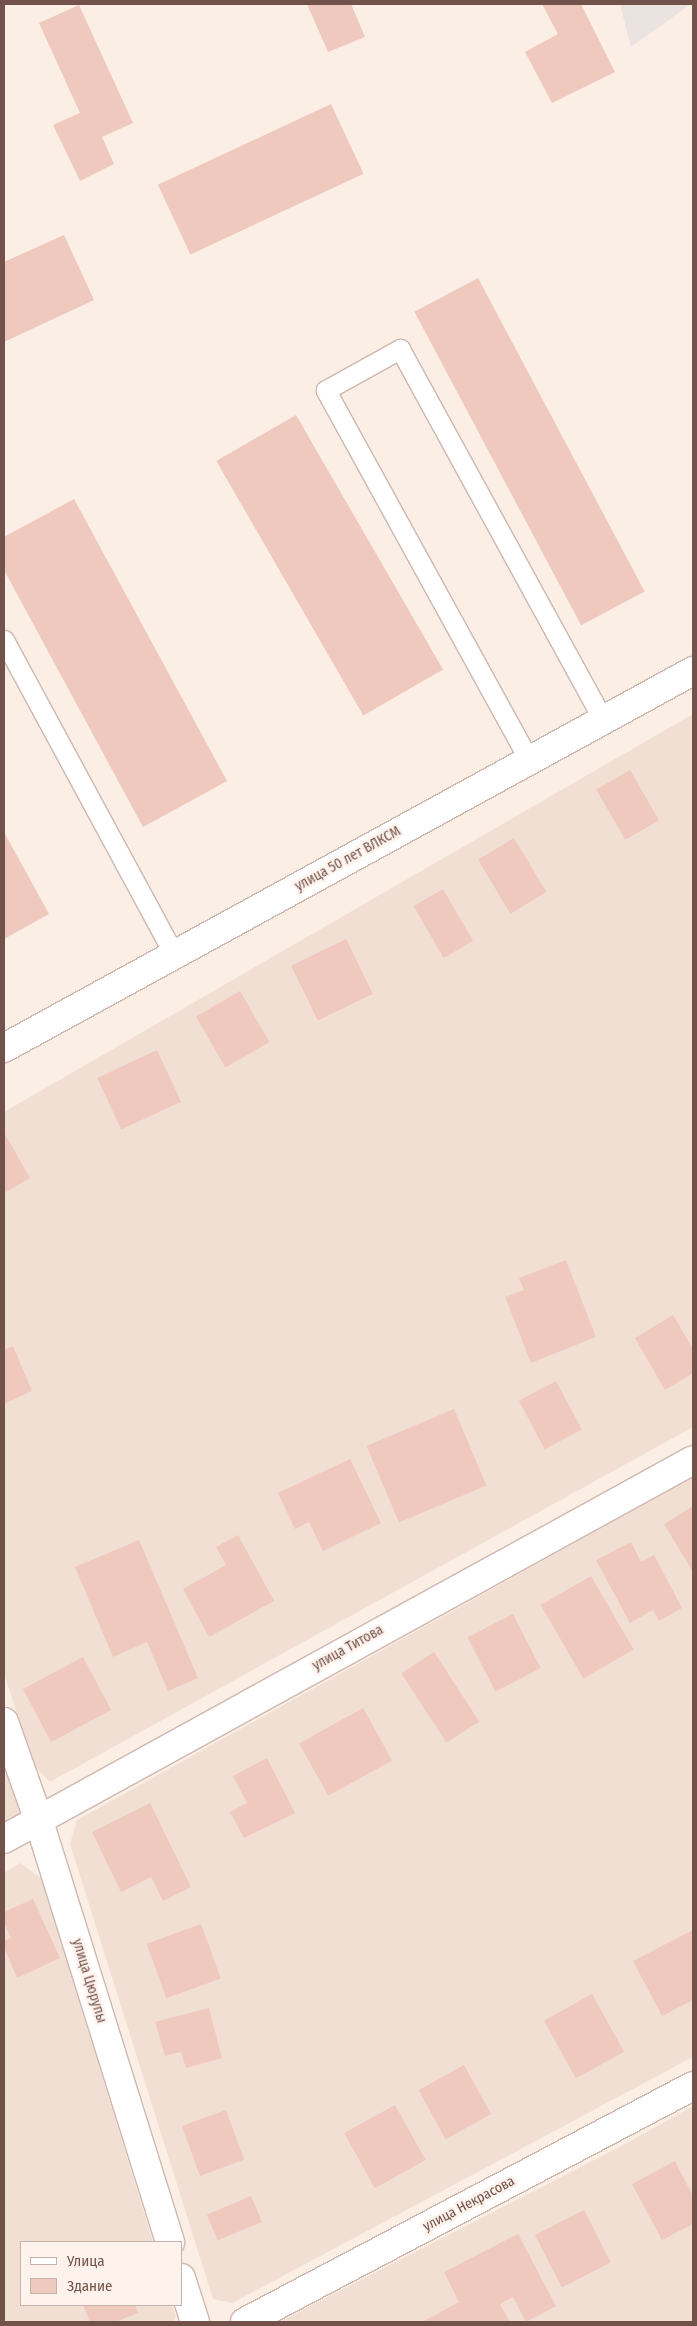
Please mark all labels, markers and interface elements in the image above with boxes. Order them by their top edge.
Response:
street label: улица 50 лет ВЛКСМ [292,823,404,895]
street label: улица Титова [310,1622,386,1674]
street label: улица Цюрупы [68,1937,110,2025]
street label: улица Некрасова [420,2173,518,2235]
legend [20,2241,182,2306]
text: Улица [67,2252,105,2270]
text: Здание [67,2277,113,2295]

